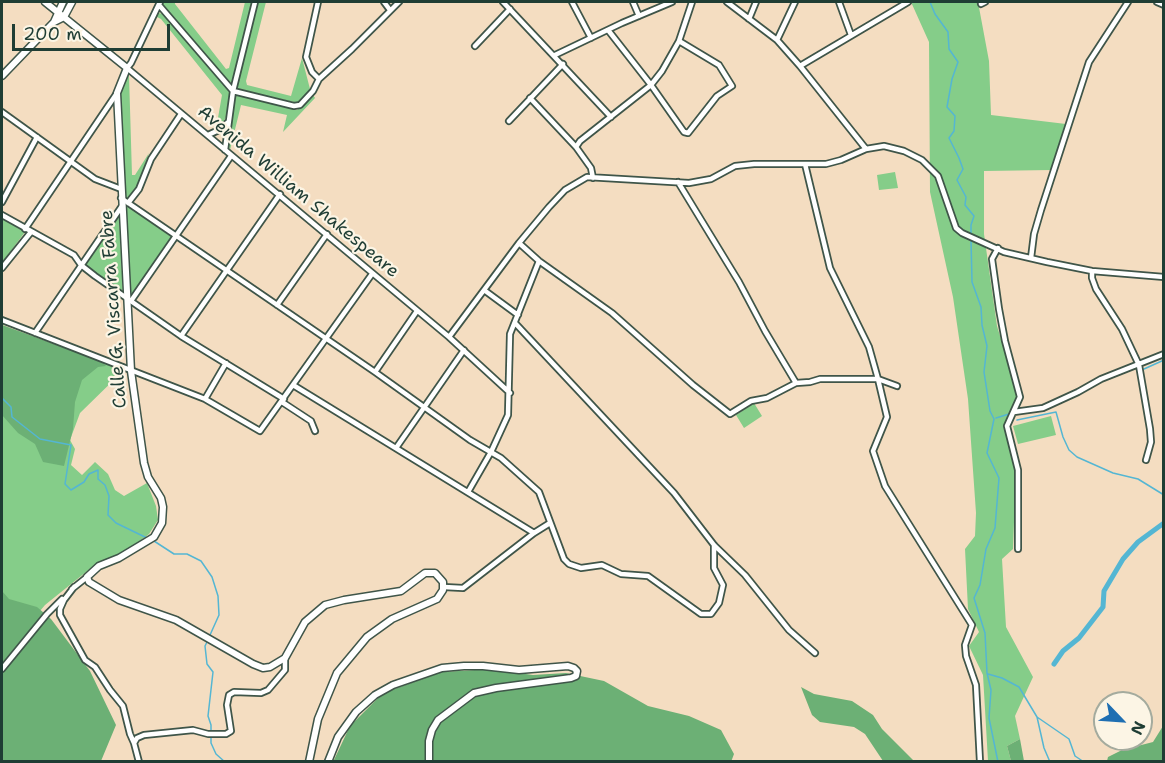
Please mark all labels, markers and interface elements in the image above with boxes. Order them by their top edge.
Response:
scale bar [15,12,172,50]
text: 200 m [23,22,82,46]
street label: Avenida William Shakespeare [193,101,403,283]
street label: Calle G. Viscarra Fabre [96,209,132,409]
north arrow [1093,691,1153,751]
text: N [1126,718,1150,738]

